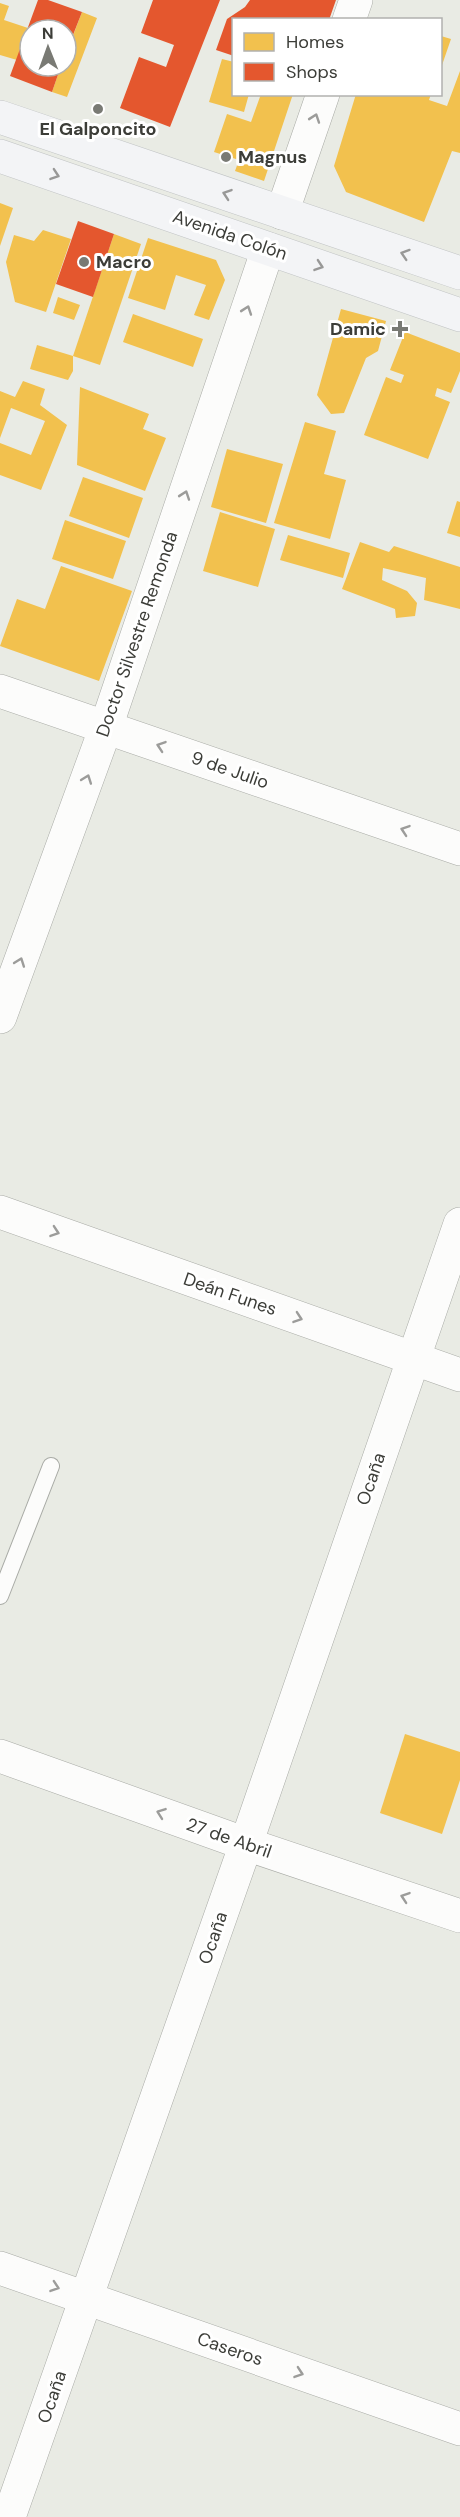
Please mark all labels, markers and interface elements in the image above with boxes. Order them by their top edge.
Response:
north arrow [18,18,78,78]
legend [232,18,442,96]
text: N [42,23,54,44]
text: Homes [286,30,344,54]
text: Shops [286,60,338,84]
marker: El Galponcito [91,102,105,116]
one-way arrow [307,113,320,124]
place label: El Galponcito [39,117,157,141]
place label: Magnus [238,145,307,169]
marker: Magnus [219,150,233,164]
one-way arrow [49,168,60,181]
one-way arrow [222,189,233,202]
street label: Avenida Colón [170,204,290,266]
one-way arrow [400,249,410,261]
place label: Macro [96,250,152,274]
marker: Macro [77,255,91,269]
one-way arrow [313,259,324,272]
one-way arrow [240,305,253,316]
place label: Damic [330,317,386,341]
marker: Damic [391,320,409,338]
one-way arrow [177,490,190,501]
street label: Doctor Silvestre Remonda [91,528,183,740]
one-way arrow [156,741,167,753]
street label: 9 de Julio [188,746,272,794]
one-way arrow [80,774,93,784]
one-way arrow [400,825,411,838]
one-way arrow [13,957,26,968]
one-way arrow [49,1224,60,1237]
street label: Deán Funes [180,1267,280,1321]
one-way arrow [292,1310,303,1323]
street label: Ocaña [351,1449,391,1509]
one-way arrow [156,1808,167,1821]
street label: 27 de Abril [183,1812,275,1864]
one-way arrow [400,1892,411,1905]
street label: Ocaña [193,1908,233,1968]
one-way arrow [49,2280,60,2293]
street label: Caseros [194,2327,266,2371]
one-way arrow [293,2365,304,2378]
street label: Ocaña [32,2367,72,2427]

